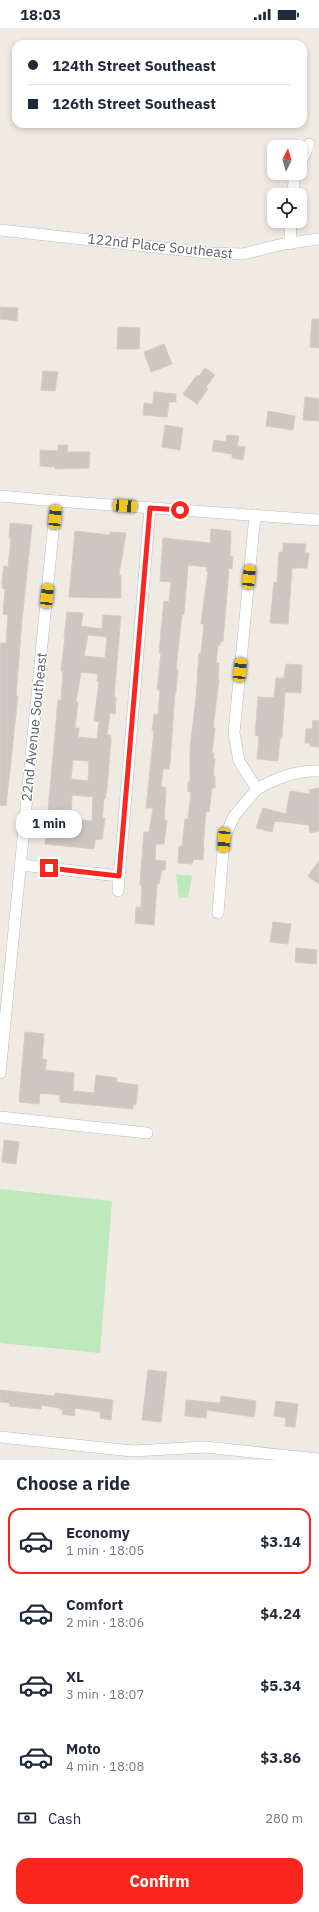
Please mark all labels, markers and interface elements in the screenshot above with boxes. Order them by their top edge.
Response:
text: 18:03 [20,5,61,24]
text: 124th Street Southeast [52,56,216,75]
text: 126th Street Southeast [52,94,216,113]
north arrow [267,140,307,180]
map controls [267,140,307,228]
button: locate [267,188,307,228]
street label: 122nd Place Southeast [87,229,234,263]
car [113,499,137,513]
route start [171,501,189,519]
car [48,505,62,529]
car [242,565,256,589]
car [40,583,54,609]
street label: 22nd Avenue Southeast [17,651,51,802]
car [233,657,247,683]
callout: 1 min [16,810,82,838]
text: 1 min [32,815,66,832]
car [217,828,231,852]
route end [40,859,58,877]
text: Choose a ride [16,1472,130,1495]
icon: car [18,1523,54,1559]
text: Economy [66,1523,130,1542]
text: $3.14 [260,1532,301,1551]
text: 1 min · 18:05 [66,1542,144,1559]
icon: car [18,1595,54,1631]
text: Comfort [66,1595,123,1614]
text: $4.24 [260,1604,301,1623]
text: 2 min · 18:06 [66,1614,144,1631]
icon: car [18,1667,54,1703]
text: XL [66,1667,84,1686]
text: $5.34 [260,1676,301,1695]
text: 3 min · 18:07 [66,1686,144,1703]
icon: car [18,1739,54,1775]
text: Moto [66,1739,101,1758]
text: $3.86 [260,1748,301,1767]
text: 4 min · 18:08 [66,1758,144,1775]
icon: cash [16,1807,38,1829]
text: Cash [48,1809,81,1828]
text: 280 m [265,1810,303,1827]
button: Confirm [16,1858,303,1904]

